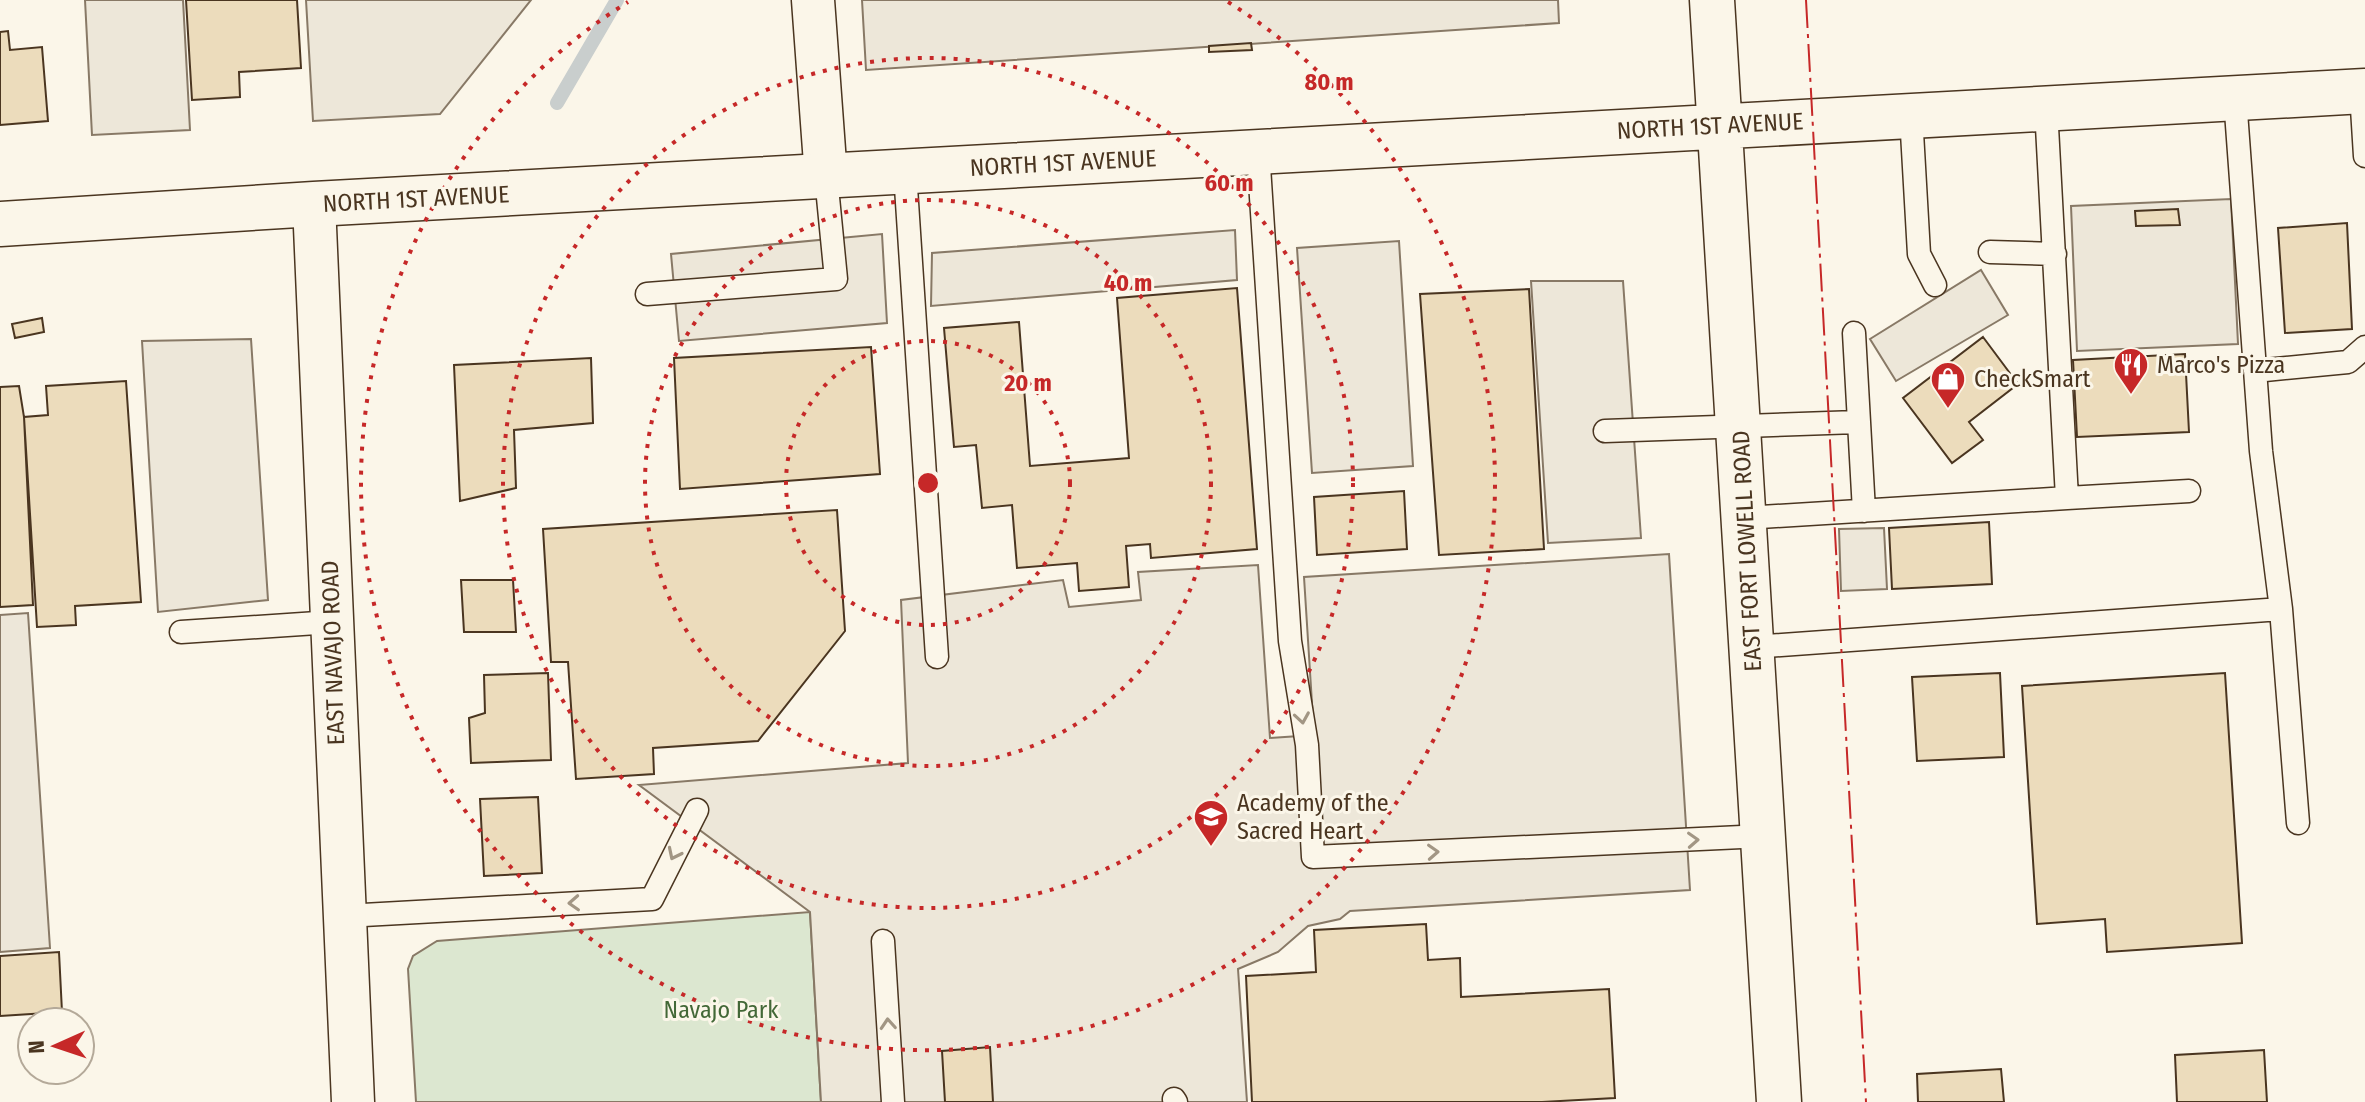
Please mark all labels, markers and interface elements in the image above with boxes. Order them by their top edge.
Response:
text: 80 m [1304,68,1354,96]
street label: NORTH 1ST AVENUE [1616,107,1804,145]
street label: NORTH 1ST AVENUE [969,144,1157,182]
text: 60 m [1205,169,1253,197]
street label: NORTH 1ST AVENUE [322,180,510,218]
text: 40 m [1104,269,1152,297]
restaurant icon: Marco's Pizza [2112,346,2150,396]
place label: Marco's Pizza [2157,351,2285,379]
shop icon: CheckSmart [1929,360,1967,410]
place label: CheckSmart [1974,365,2090,393]
text: 20 m [1003,369,1052,397]
street label: EAST FORT LOWELL ROAD [1727,430,1767,672]
centre of rings [914,469,942,497]
street label: EAST NAVAJO ROAD [316,560,350,746]
one-way arrow [1293,711,1310,725]
place label: Academy of the Sacred Heart [1237,789,1389,845]
school or university icon: Academy of the Sacred Heart [1192,798,1230,848]
one-way arrow [1687,832,1700,849]
one-way arrow [1427,843,1440,860]
one-way arrow [669,846,684,861]
one-way arrow [568,894,581,911]
park label: Navajo Park [664,996,779,1024]
north arrow [16,1006,96,1086]
one-way arrow [880,1017,897,1030]
text: N [23,1040,50,1054]

